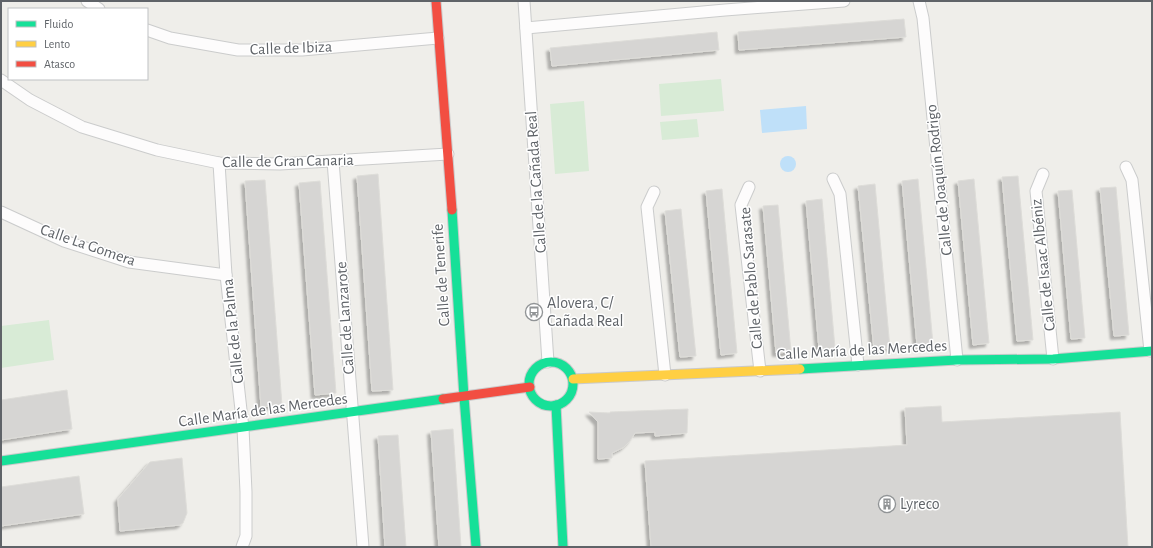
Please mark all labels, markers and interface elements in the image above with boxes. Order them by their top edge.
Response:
legend [8,8,148,80]
text: Fluido [44,18,73,30]
text: Lento [44,38,70,50]
street label: Calle de Ibiza [250,39,332,57]
text: Atasco [44,58,75,70]
street label: Calle de Joaquín Rodrigo [923,103,955,256]
street label: Calle de la Cañada Real [523,110,549,254]
street label: Calle de Gran Canaria [222,152,354,170]
street label: Calle de Isaac Albéniz [1028,198,1058,332]
street label: Calle de Pablo Sarasate [737,206,765,350]
street label: Calle La Gomera [38,221,138,269]
street label: Calle de Tenerife [429,223,453,327]
street label: Calle de Lanzarote [333,261,357,375]
street label: Calle de la Palma [220,278,246,384]
place label: Alovera, C/ Cañada Real [547,295,624,329]
bus stop icon: Alovera, C/ Cañada Real [524,302,544,322]
street label: Calle María de las Mercedes [776,338,948,362]
street label: Calle María de las Mercedes [177,390,349,430]
building icon: Lyreco [877,494,897,514]
place label: Lyreco [900,496,940,513]

